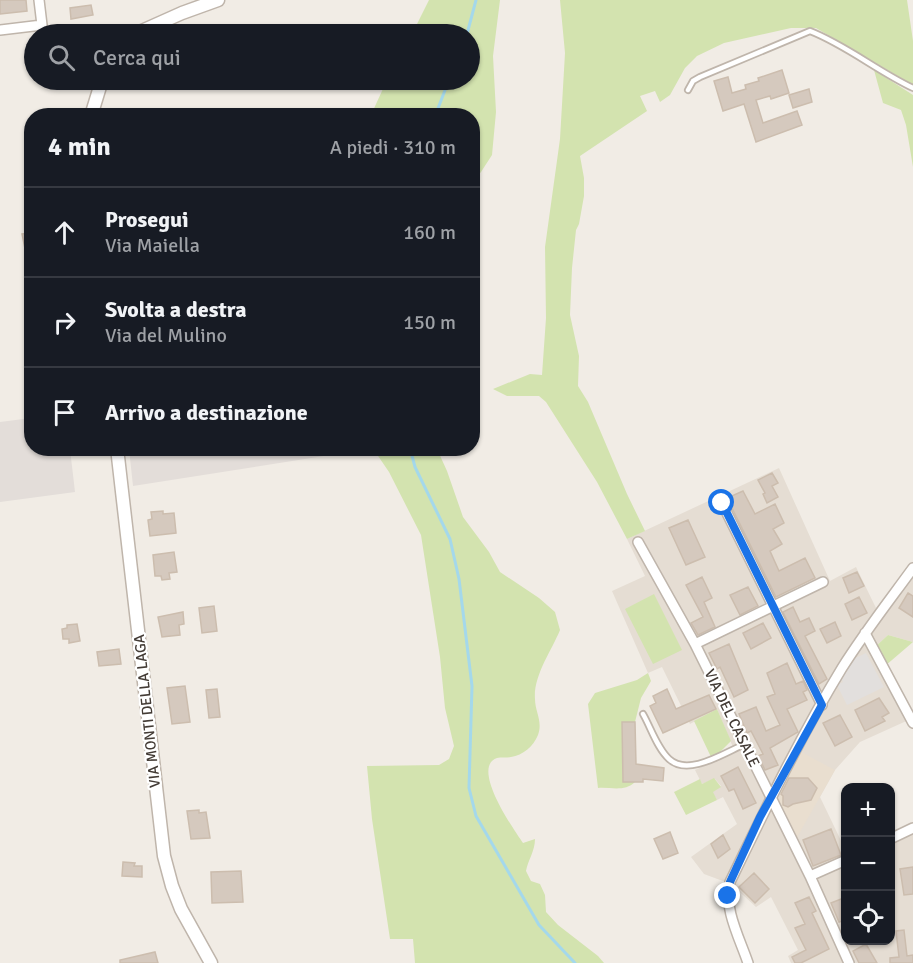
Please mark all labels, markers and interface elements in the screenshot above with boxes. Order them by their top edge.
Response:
search box [24,24,480,90]
icon: search [45,41,78,74]
text: Cerca qui [93,44,181,71]
text: 4 min [48,131,111,163]
text: A piedi · 310 m [330,135,456,160]
text: Prosegui [105,206,189,233]
icon: ahead [48,216,81,249]
text: 160 m [403,220,456,245]
text: Via Maiella [105,233,200,258]
text: Svolta a destra [105,296,246,323]
icon: right [48,306,81,339]
text: 150 m [403,310,456,335]
text: Via del Mulino [105,323,227,348]
icon: arrive [48,396,81,429]
text: Arrivo a destinazione [105,399,308,426]
route start [708,489,734,515]
street label: VIA MONTI DELLA LAGA [130,633,164,789]
street label: VIA DEL CASALE [701,666,763,770]
map controls [841,783,895,945]
button: + [841,783,895,837]
button: − [841,837,895,891]
route end [714,882,740,908]
button: locate [841,891,895,945]

